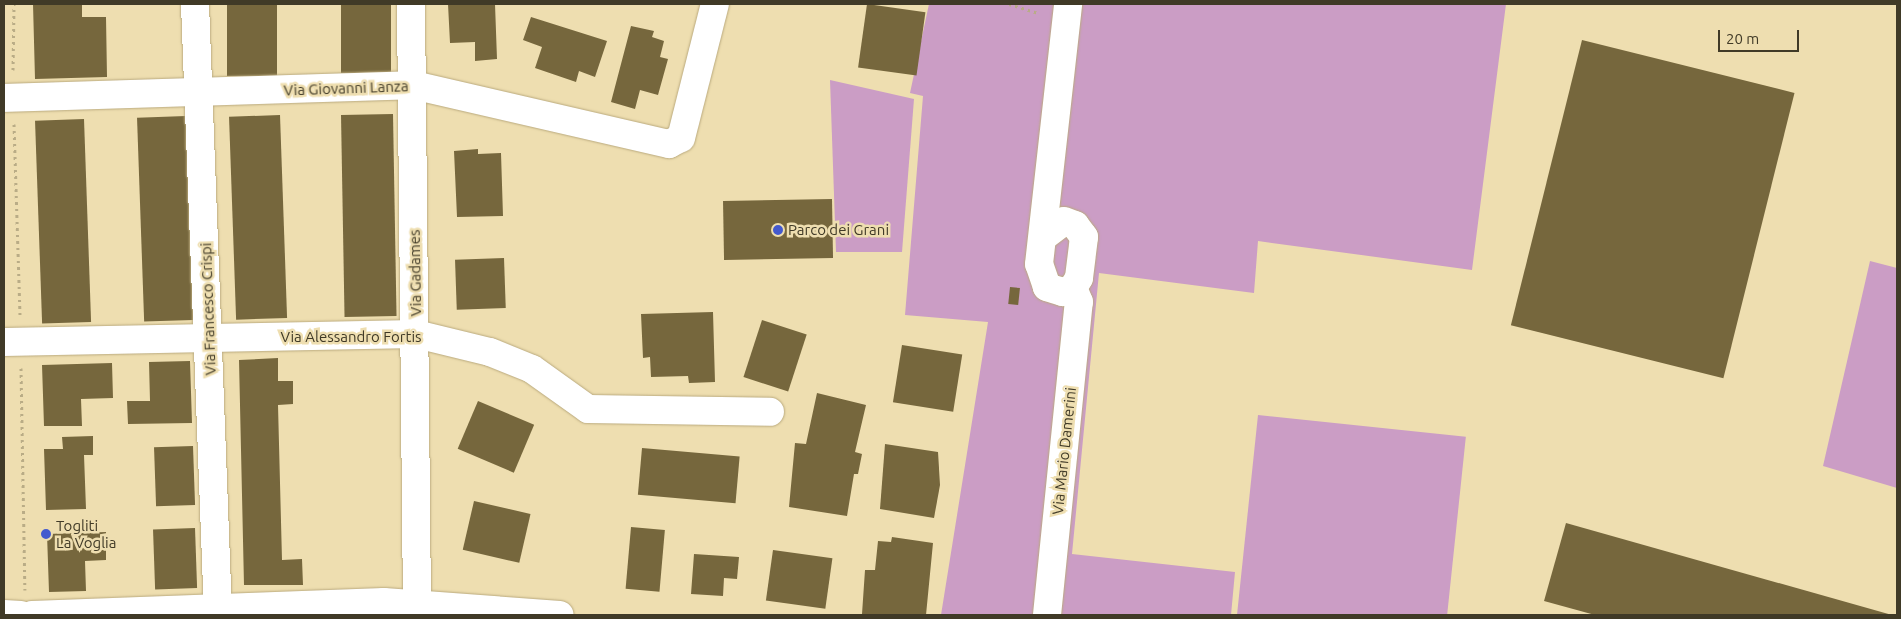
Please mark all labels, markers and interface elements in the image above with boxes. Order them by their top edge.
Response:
scale bar [1721,20,1802,52]
text: 20 m [1726,30,1759,47]
street label: Via Giovanni Lanza [283,77,409,99]
place label: Parco dei Grani [788,221,889,239]
marker: Parco dei Grani [772,224,784,236]
street label: Via Gadames [405,230,425,316]
street label: Via Francesco Crispi [197,242,219,376]
street label: Via Alessandro Fortis [280,328,422,346]
street label: Via Mario Damerini [1048,386,1080,516]
place label: Togliti La Voglia [56,516,116,551]
marker: Togliti La Voglia [40,528,52,540]

